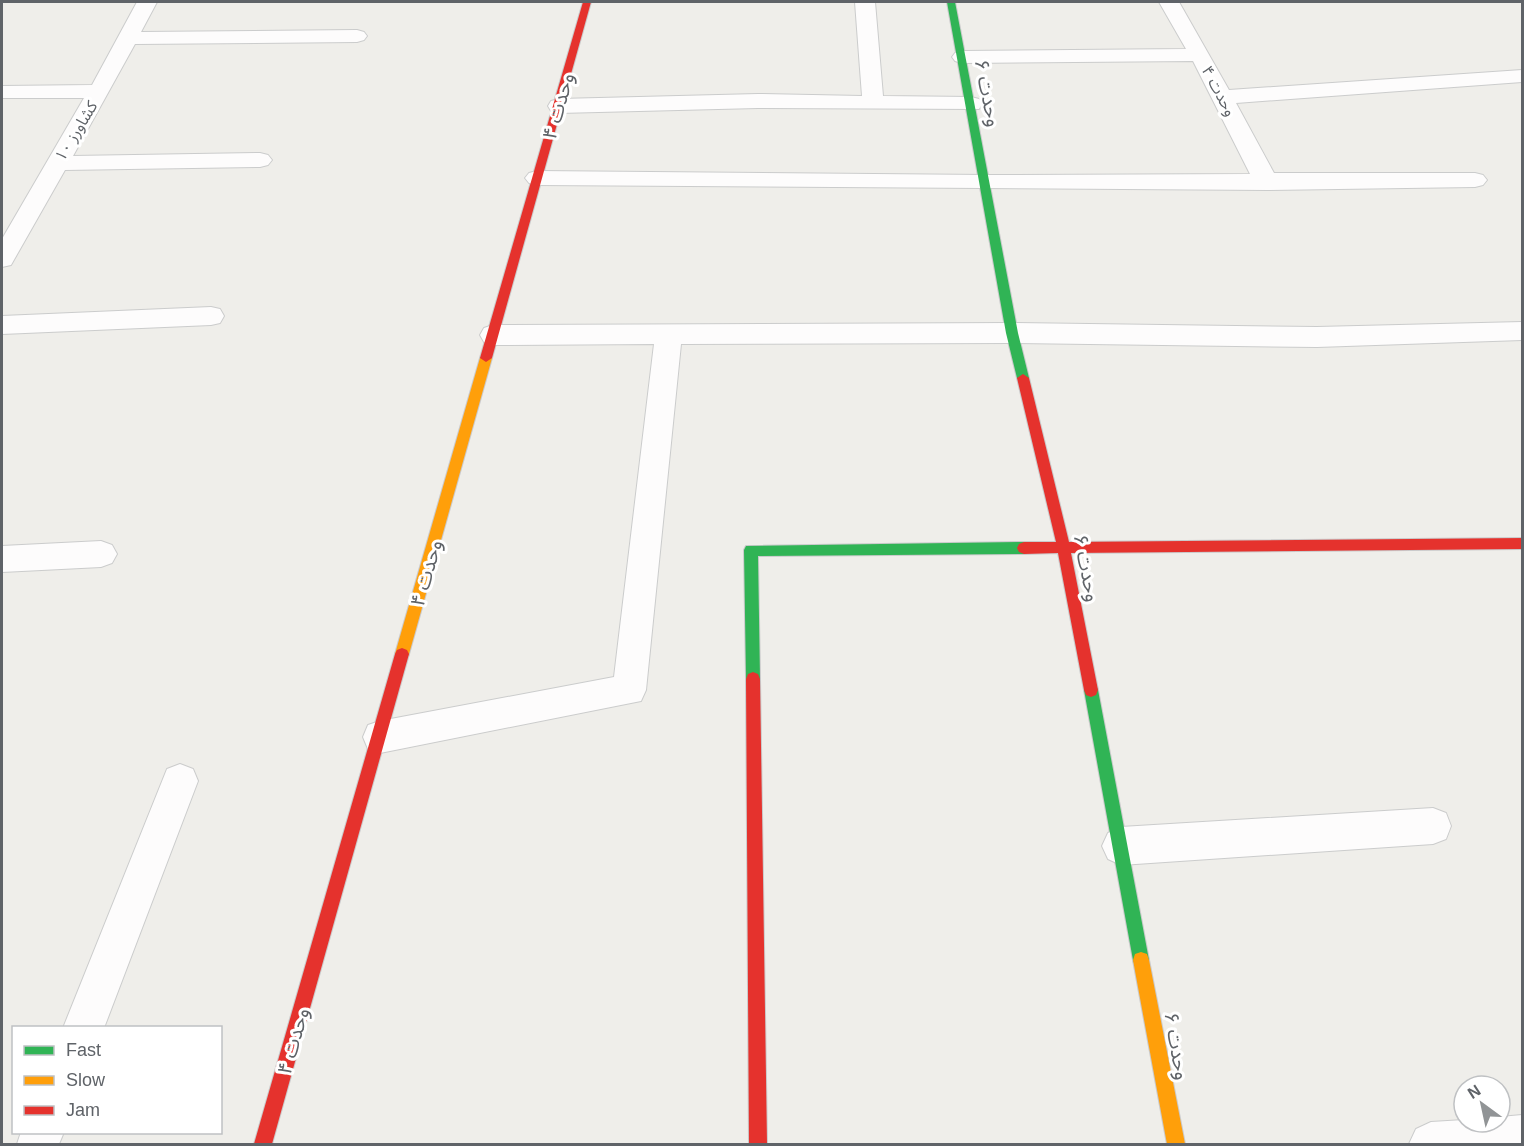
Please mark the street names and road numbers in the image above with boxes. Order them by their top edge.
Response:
street label: وحدت ۶ [970,57,1005,129]
street label: وحدت ۴ [1198,63,1239,120]
street label: وحدت ۴ [538,70,579,142]
street label: کشاورز ۱۰ [52,98,101,164]
street label: وحدت ۶ [1069,532,1104,604]
street label: وحدت ۴ [406,537,447,609]
street label: وحدت ۴ [273,1005,314,1077]
street label: وحدت ۶ [1159,1010,1194,1082]

